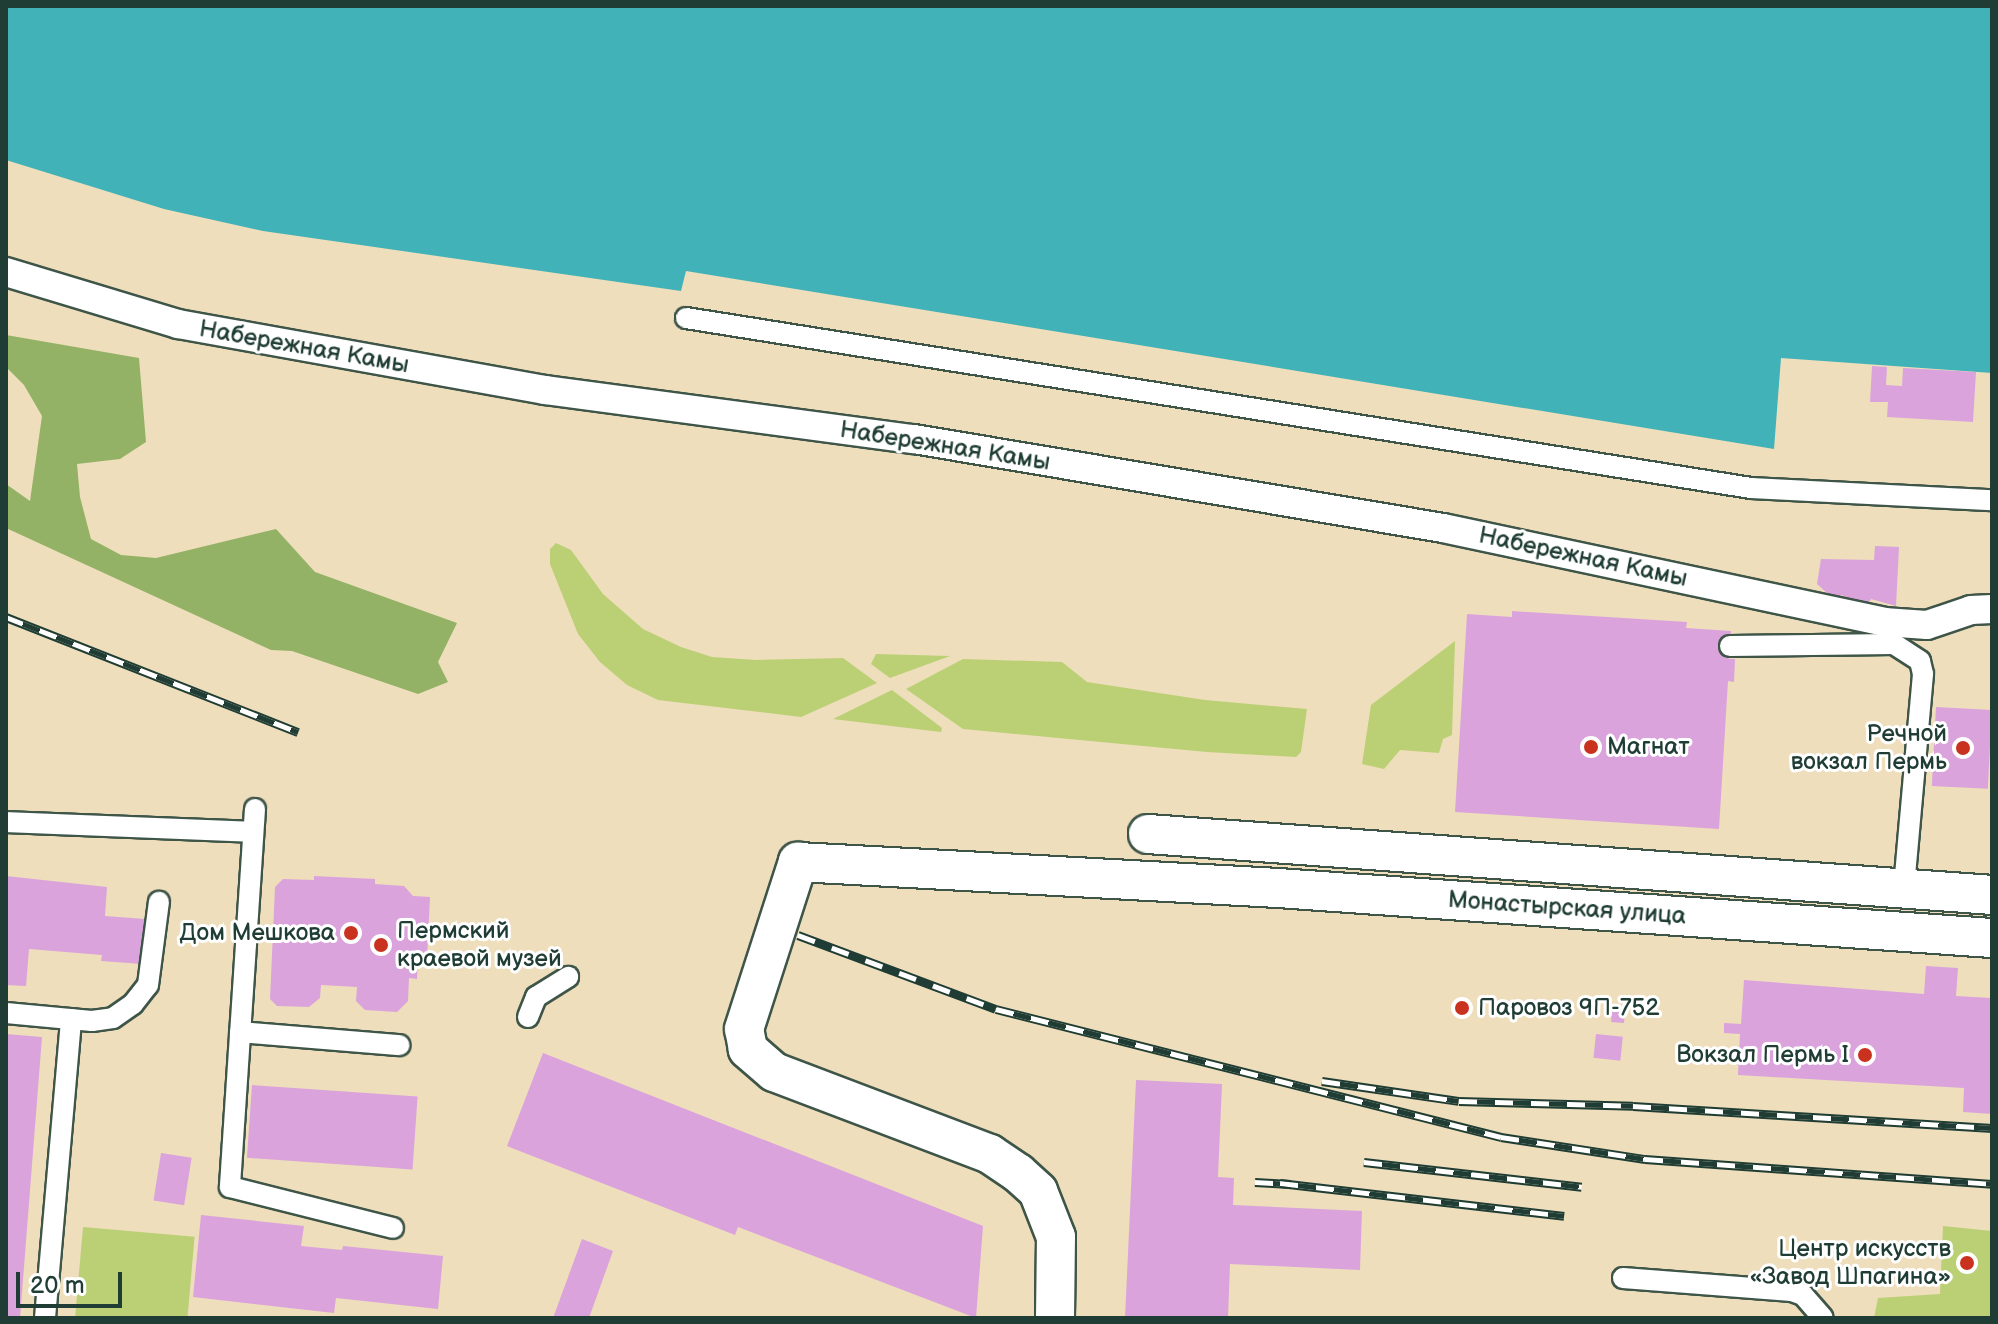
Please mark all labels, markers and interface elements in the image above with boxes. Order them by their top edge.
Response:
street label: Набережная Камы [197,314,411,380]
street label: Набережная Камы [838,415,1052,477]
street label: Набережная Камы [1476,521,1690,593]
place label: Речной вокзал Пермь [1791,720,1947,776]
place label: Магнат [1607,733,1690,761]
marker: Магнат [1582,738,1600,756]
marker: Речной вокзал Пермь [1954,739,1972,757]
street label: Монастырская улица [1447,885,1687,931]
place label: Пермский краевой музей [397,917,562,973]
place label: Дом Мешкова [180,919,335,947]
marker: Дом Мешкова [342,924,360,942]
marker: Пермский краевой музей [372,936,390,954]
place label: Паровоз 9П-752 [1478,994,1659,1022]
marker: Паровоз 9П-752 [1453,999,1471,1017]
place label: Вокзал Пермь I [1676,1041,1849,1069]
marker: Вокзал Пермь I [1856,1046,1874,1064]
place label: Центр искусств «Завод Шпагина» [1749,1235,1951,1291]
marker: Центр искусств «Завод Шпагина» [1958,1254,1976,1272]
scale bar [20,1256,126,1306]
text: 20 m [30,1271,85,1300]

